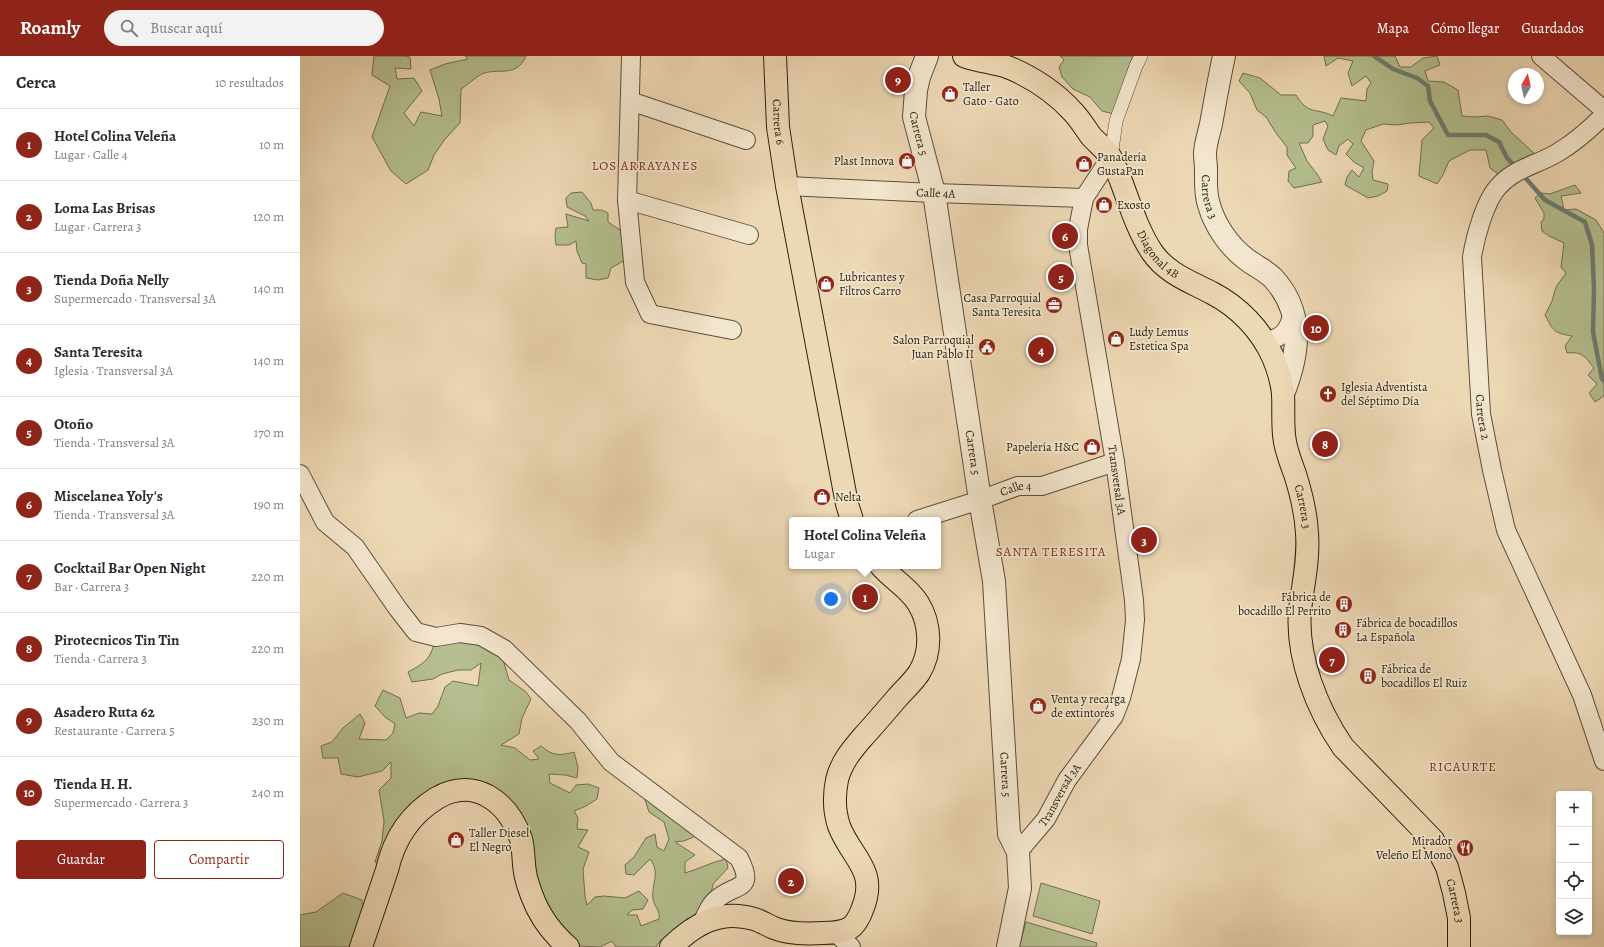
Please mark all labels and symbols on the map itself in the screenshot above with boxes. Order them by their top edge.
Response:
pin: 9 [885,65,911,95]
north arrow [1508,68,1544,104]
place label: Taller Gato - Gato [963,79,1019,109]
shop icon: Taller Gato - Gato [940,84,960,104]
street label: Carrera 6 [769,99,789,146]
street label: Carrera 5 [906,111,932,157]
place label: Panadería GustaPan [1097,149,1147,179]
shop icon: Plast Innova [897,151,917,171]
place label: Plast Innova [834,153,894,169]
shop icon: Panadería GustaPan [1074,154,1094,174]
district label: LOS ARRAYANES [592,157,698,174]
street label: Carrera 3 [1198,174,1221,222]
street label: Calle 4A [916,184,957,202]
shop icon: Exosto [1094,195,1114,215]
place label: Exosto [1117,197,1150,213]
pin: 6 [1052,221,1078,251]
street label: Diagonal 4B [1133,227,1182,282]
pin: 5 [1048,262,1074,292]
place label: Lubricantes y Filtros Carro [839,269,905,299]
shop icon: Lubricantes y Filtros Carro [816,274,836,294]
place label: Casa Parroquial Santa Teresita [964,290,1041,320]
office icon: Casa Parroquial Santa Teresita [1044,295,1064,315]
pin: 10 [1303,313,1329,343]
place label: Ludy Lemus Estetica Spa [1129,324,1189,354]
shop icon: Ludy Lemus Estetica Spa [1106,329,1126,349]
place label: Salon Parroquial Juan Pablo II [893,332,974,362]
pin: 4 [1028,335,1054,365]
public building icon: Salon Parroquial Juan Pablo II [977,337,997,357]
place label: Iglesia Adventista del Séptimo Día [1341,379,1428,409]
church icon: Iglesia Adventista del Séptimo Día [1318,384,1338,404]
street label: Carrera 2 [1472,394,1494,441]
street label: Carrera 5 [962,429,984,476]
pin: 8 [1312,429,1338,459]
shop icon: Papelería H&C [1082,437,1102,457]
place label: Papelería H&C [1006,439,1079,455]
street label: Transversal 3A [1104,444,1130,517]
street label: Calle 4 [998,478,1032,500]
street label: Carrera 3 [1291,483,1315,530]
shop icon: Nelta [812,487,832,507]
place label: Nelta [835,489,862,505]
pin: 3 [1131,525,1157,555]
district label: SANTA TERESITA [996,543,1106,560]
pin: 1 [852,582,878,612]
your location [821,589,841,609]
place label: Fábrica de bocadillo El Perrito [1238,589,1331,619]
building icon: Fábrica de bocadillo El Perrito [1334,594,1354,614]
place label: Fábrica de bocadillos La Española [1356,615,1458,645]
building icon: Fábrica de bocadillos La Española [1333,620,1353,640]
pin: 7 [1319,645,1345,675]
place label: Fábrica de bocadillos El Ruiz [1381,661,1467,691]
building icon: Fábrica de bocadillos El Ruiz [1358,666,1378,686]
place label: Venta y recarga de extintores [1050,691,1126,721]
shop icon: Venta y recarga de extintores [1028,696,1048,716]
street label: Carrera 5 [996,752,1015,798]
district label: RICAURTE [1429,758,1497,775]
street label: Transversal 3A [1035,759,1085,830]
place label: Taller Diesel El Negro [469,825,529,855]
shop icon: Taller Diesel El Negro [446,830,466,850]
place label: Mirador Veleño El Mono [1375,833,1452,863]
restaurant icon: Mirador Veleño El Mono [1455,838,1475,858]
pin: 2 [778,866,804,896]
street label: Carrera 3 [1443,877,1467,923]

